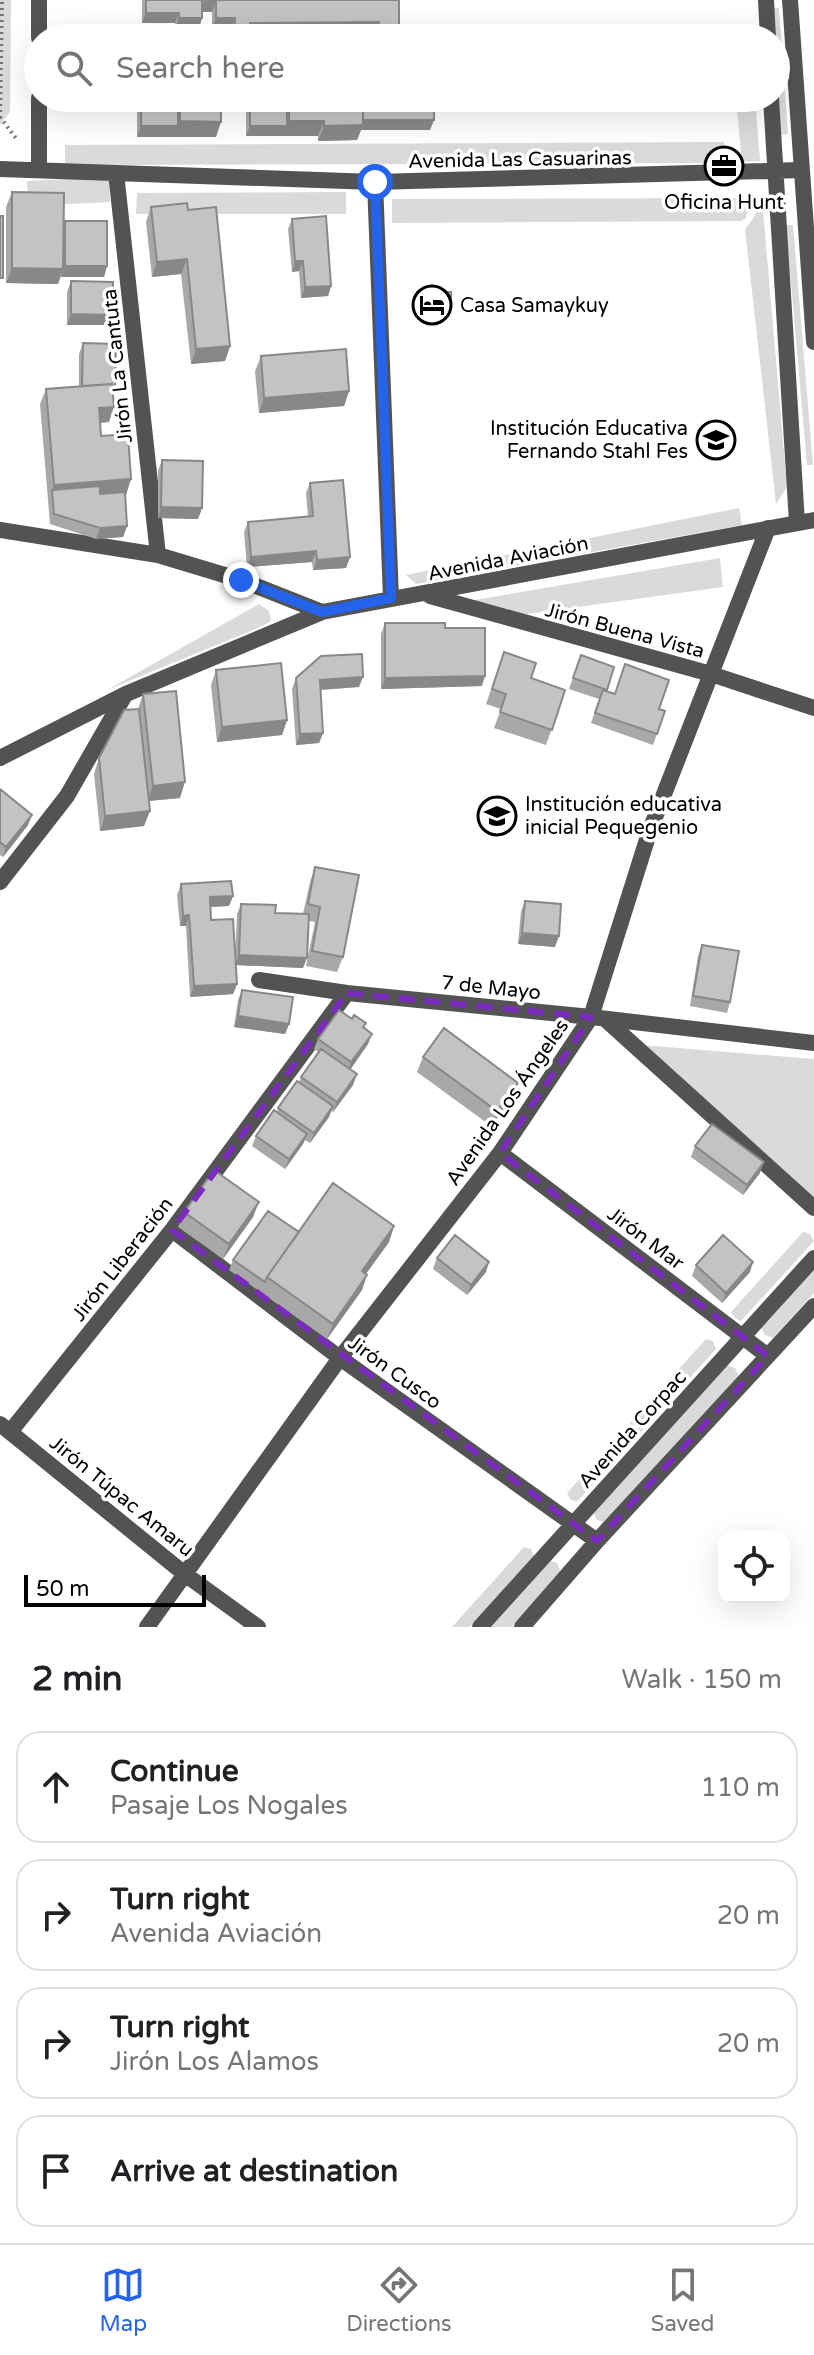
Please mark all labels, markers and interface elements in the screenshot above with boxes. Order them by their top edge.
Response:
search box [24,24,790,112]
icon: search [52,46,96,90]
text: Search here [116,50,285,87]
office icon: Oficina Hunt [703,145,745,187]
street label: Avenida Las Casuarinas [408,146,632,174]
route start [357,164,393,200]
place label: Oficina Hunt [664,191,784,215]
hotel icon: Casa Samaykuy [411,284,453,326]
street label: Jirón La Cantuta [98,288,138,444]
place label: Casa Samaykuy [460,294,609,318]
place label: Institución Educativa Fernando Stahl Fes [490,417,688,464]
school or university icon: Institución Educativa Fernando Stahl Fes [695,419,737,461]
street label: Avenida Aviación [426,532,591,586]
route end [223,562,259,598]
street label: Jirón Buena Vista [542,598,707,664]
place label: Institución educativa inicial Pequegenio [525,793,722,840]
school or university icon: Institución educativa inicial Pequegenio [476,795,518,837]
street label: 7 de Mayo [440,971,542,1005]
street label: Avenida Los Ángeles [441,1014,574,1190]
street label: Jirón Liberación [67,1193,179,1326]
street label: Jirón Mar [602,1202,689,1275]
street label: Jirón Cusco [343,1331,446,1415]
street label: Avenida Corpac [574,1366,692,1493]
street label: Jirón Túpac Amaru [45,1431,198,1562]
map controls [718,1531,790,1603]
button: locate [718,1531,790,1603]
scale bar [24,1571,206,1607]
text: 50 m [36,1576,90,1602]
text: 2 min [32,1659,123,1700]
text: Walk · 150 m [622,1664,782,1695]
text: Continue [110,1753,239,1790]
icon: ahead [34,1765,78,1809]
text: 110 m [700,1772,780,1803]
text: Pasaje Los Nogales [110,1790,348,1821]
text: Turn right [110,1881,250,1918]
icon: right [34,1893,78,1937]
text: 20 m [717,1900,780,1931]
text: Avenida Aviación [110,1918,322,1949]
text: Turn right [110,2009,250,2046]
icon: right [34,2021,78,2065]
text: 20 m [717,2028,780,2059]
text: Jirón Los Alamos [110,2046,319,2077]
icon: arrive [34,2149,78,2193]
text: Arrive at destination [110,2153,398,2190]
tab: Map [100,2263,147,2337]
tab: Directions [346,2263,452,2337]
tab: Saved [651,2263,714,2337]

